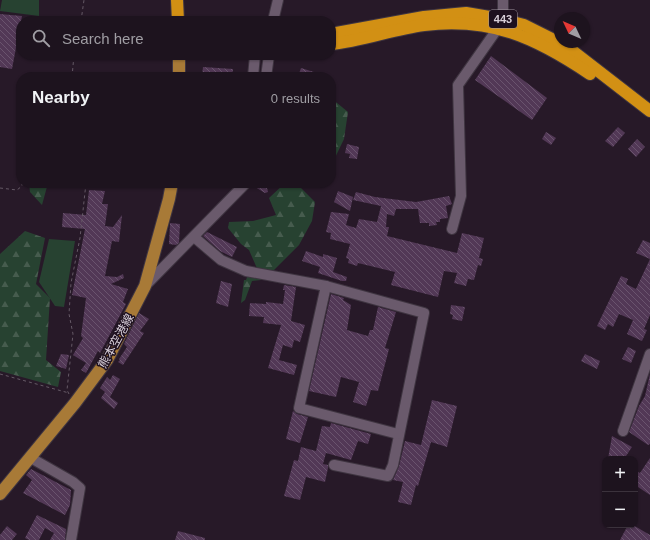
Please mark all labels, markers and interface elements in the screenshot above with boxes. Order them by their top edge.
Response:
road number: 443 [489,10,517,28]
north arrow [554,12,590,48]
search box [16,16,336,60]
icon: search [30,27,52,49]
text: Search here [62,30,144,47]
text: Nearby [32,88,90,107]
text: 0 results [271,91,320,106]
street label: 熊本空港線 [95,311,137,371]
map controls [602,456,638,528]
button: + [602,456,638,492]
button: − [602,492,638,528]

